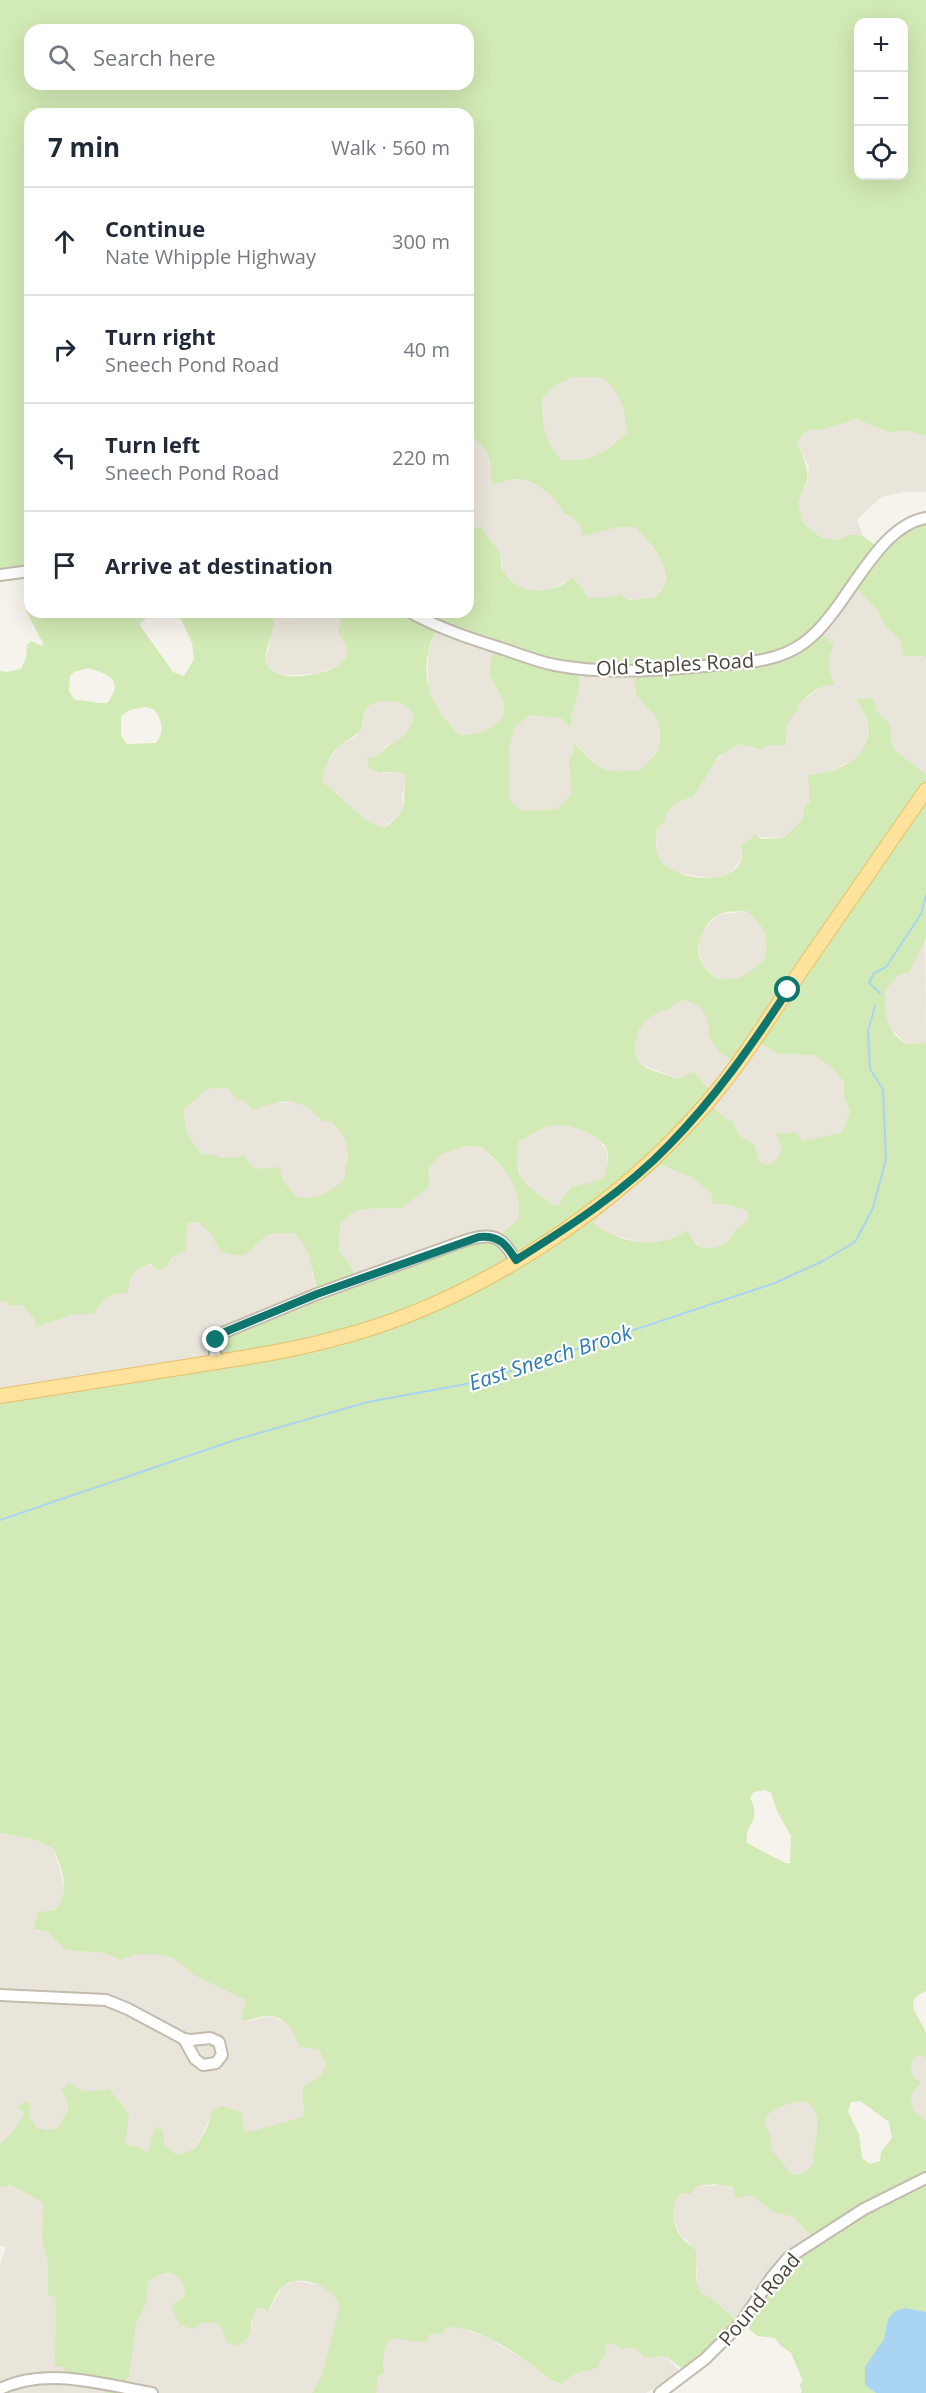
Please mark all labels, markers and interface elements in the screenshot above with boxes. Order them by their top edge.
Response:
map controls [854,18,908,180]
button: + [854,18,908,72]
search box [24,24,474,90]
icon: search [45,41,78,74]
text: Search here [93,42,216,72]
button: − [854,72,908,126]
button: locate [854,126,908,180]
text: 7 min [48,129,120,165]
text: Walk · 560 m [331,134,450,161]
text: Continue [105,213,205,243]
icon: ahead [48,225,81,258]
text: 300 m [392,228,450,255]
text: Nate Whipple Highway [105,243,316,270]
text: Turn right [105,321,216,351]
icon: right [48,333,81,366]
text: 40 m [403,336,450,363]
text: Sneech Pond Road [105,351,279,378]
text: Turn left [105,429,200,459]
icon: left [48,441,81,474]
text: 220 m [392,444,450,471]
text: Sneech Pond Road [105,459,279,486]
icon: arrive [48,549,81,582]
text: Arrive at destination [105,550,333,580]
street label: Old Staples Road [595,646,755,682]
route start [774,976,800,1002]
water label: East Sneech Brook [465,1317,636,1397]
route end [202,1326,228,1352]
street label: Pound Road [712,2247,806,2351]

